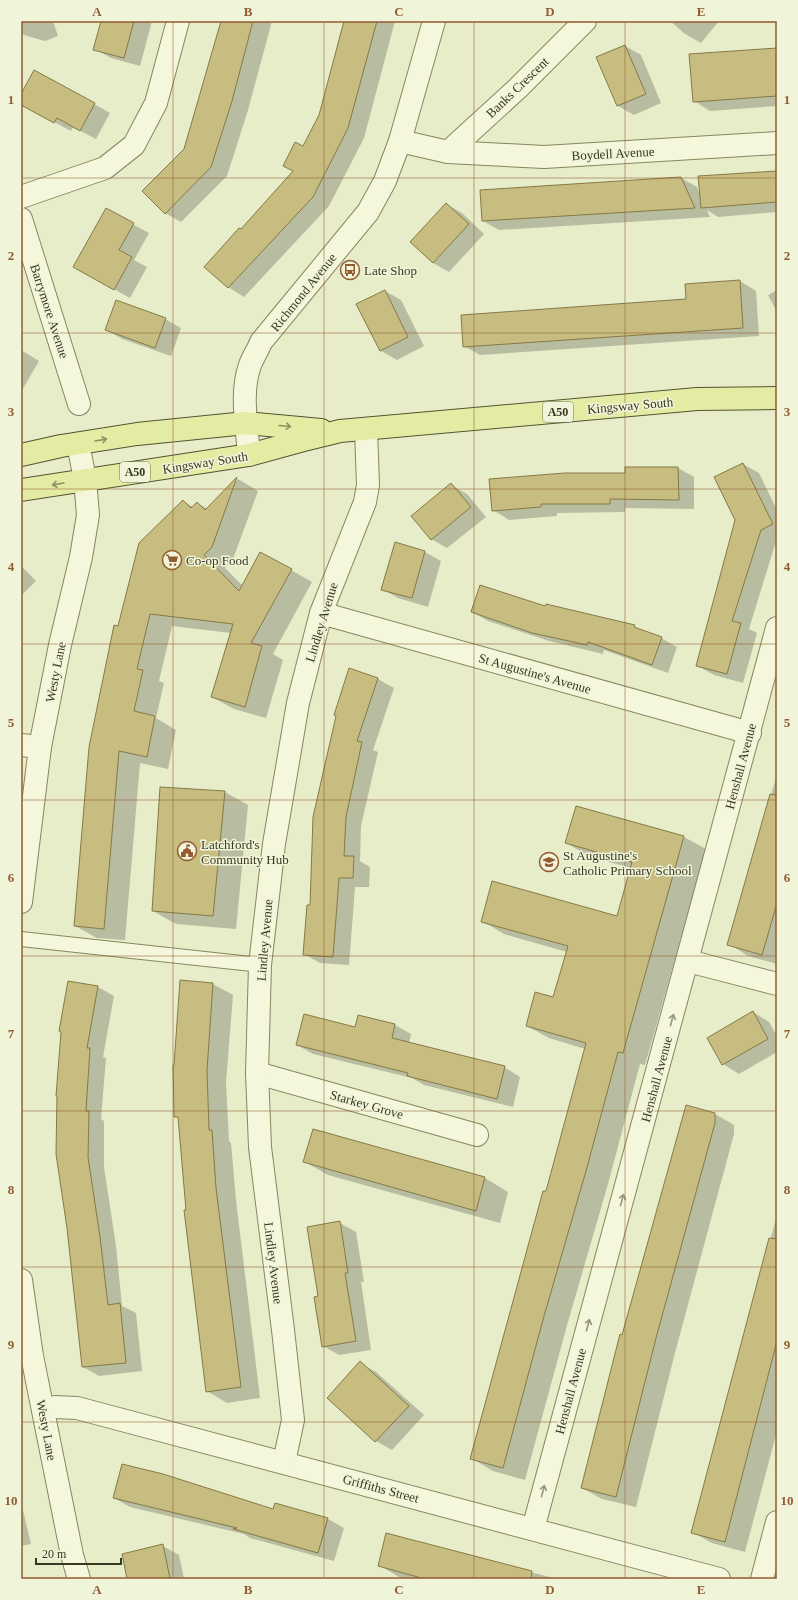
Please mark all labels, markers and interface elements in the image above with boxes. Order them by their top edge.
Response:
text: A [92,4,102,19]
text: B [244,4,253,19]
text: C [394,4,404,19]
text: D [545,4,555,19]
text: E [697,4,705,19]
street label: Banks Crescent [483,53,552,121]
text: 1 [8,92,14,107]
text: 1 [784,92,790,107]
street label: Boydell Avenue [571,144,655,163]
text: 2 [8,248,14,263]
text: 2 [784,248,790,263]
street label: Richmond Avenue [267,250,340,334]
bus stop icon: Late Shop [339,259,361,281]
street label: Barrymore Avenue [27,262,72,360]
place label: Late Shop [364,263,417,278]
street label: Kingsway South [586,394,674,417]
road number: A50 [543,402,573,422]
text: 3 [8,404,15,419]
text: 3 [784,404,791,419]
one-way arrow [278,423,291,430]
one-way arrow [94,436,107,444]
street label: Kingsway South [161,448,249,477]
road number: A50 [120,462,150,482]
one-way arrow [52,480,65,488]
supermarket icon: Co-op Food [161,549,183,571]
place label: Co-op Food [186,553,249,568]
text: 4 [8,559,15,574]
text: 4 [784,559,791,574]
street label: Lindley Avenue [302,580,341,664]
street label: Westy Lane [42,640,69,704]
street label: St Augustine's Avenue [477,650,593,697]
text: 5 [8,715,15,730]
text: 5 [784,715,791,730]
street label: Henshall Avenue [722,721,759,811]
place label: Latchford's Community Hub [201,837,289,867]
public building icon: Latchford's Community Hub [176,840,198,862]
place label: St Augustine's Catholic Primary School [563,848,692,878]
school or university icon: St Augustine's Catholic Primary School [538,851,560,873]
text: 6 [8,870,15,885]
text: 6 [784,870,791,885]
street label: Lindley Avenue [253,898,276,982]
one-way arrow [668,1014,676,1027]
text: 7 [8,1026,15,1041]
text: 7 [784,1026,791,1041]
street label: Henshall Avenue [638,1034,675,1124]
street label: Starkey Grove [329,1087,405,1122]
text: 8 [8,1182,15,1197]
text: 8 [784,1182,791,1197]
one-way arrow [619,1193,627,1206]
street label: Lindley Avenue [261,1221,286,1305]
one-way arrow [585,1319,592,1332]
text: 9 [8,1337,15,1352]
text: 9 [784,1337,791,1352]
street label: Henshall Avenue [552,1346,589,1436]
street label: Westy Lane [33,1399,60,1462]
street label: Griffiths Street [341,1471,421,1506]
one-way arrow [540,1485,547,1498]
text: 10 [5,1493,18,1508]
text: 10 [781,1493,794,1508]
scale bar [36,1540,121,1566]
text: 20 m [42,1547,67,1561]
text: A [92,1582,102,1597]
text: B [244,1582,253,1597]
text: C [394,1582,404,1597]
text: D [545,1582,555,1597]
text: E [697,1582,705,1597]

